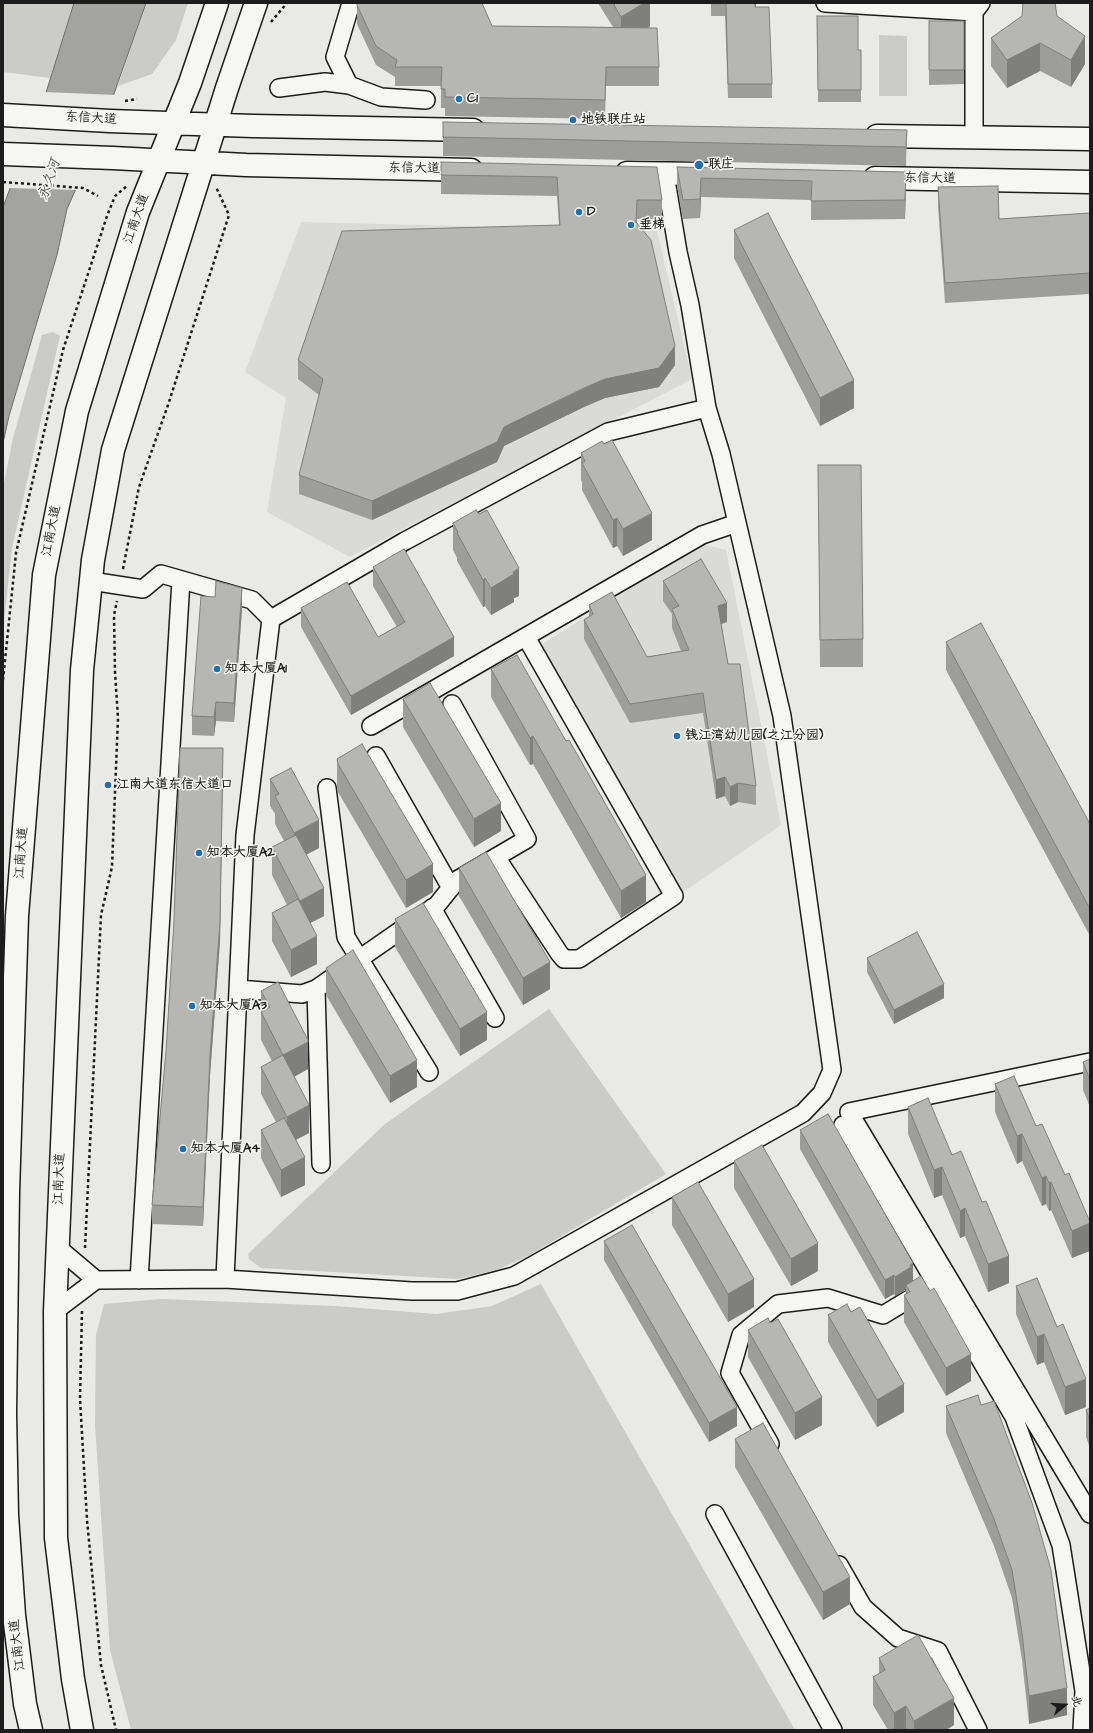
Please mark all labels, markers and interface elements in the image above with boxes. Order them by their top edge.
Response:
place label: C1 [467,91,478,107]
marker: C1 [454,94,464,104]
street label: 东信大道 [65,110,117,128]
place label: 地铁联庄站 [581,112,646,128]
marker: 地铁联庄站 [568,115,578,125]
water label: 永久河 [35,157,65,203]
place label: 联庄 [708,157,734,173]
marker: 联庄 [693,159,705,171]
street label: 东信大道 [388,161,440,177]
street label: 东信大道 [904,171,956,187]
street label: 江南大道 [121,192,153,246]
place label: D [587,204,595,220]
marker: D [574,207,584,217]
place label: 垂梯 [639,217,665,233]
marker: 垂梯 [626,220,636,230]
street label: 江南大道 [39,504,65,558]
place label: 知本大厦A1 [225,661,287,677]
marker: 知本大厦A1 [212,664,222,674]
place label: 钱江湾幼儿园(之江分园) [685,728,823,744]
marker: 钱江湾幼儿园(之江分园) [672,731,682,741]
place label: 江南大道东信大道口 [116,777,233,793]
marker: 江南大道东信大道口 [103,780,113,790]
street label: 江南大道 [12,827,32,879]
place label: 知本大厦A2 [207,845,275,861]
marker: 知本大厦A2 [194,848,204,858]
place label: 知本大厦A3 [200,998,267,1014]
marker: 知本大厦A3 [187,1001,197,1011]
place label: 知本大厦A4 [191,1141,260,1157]
marker: 知本大厦A4 [178,1144,188,1154]
street label: 江南大道 [51,1153,69,1205]
street label: 江南大道 [7,1618,29,1672]
north arrow [1045,1685,1085,1725]
text: 北 [1068,1694,1086,1709]

